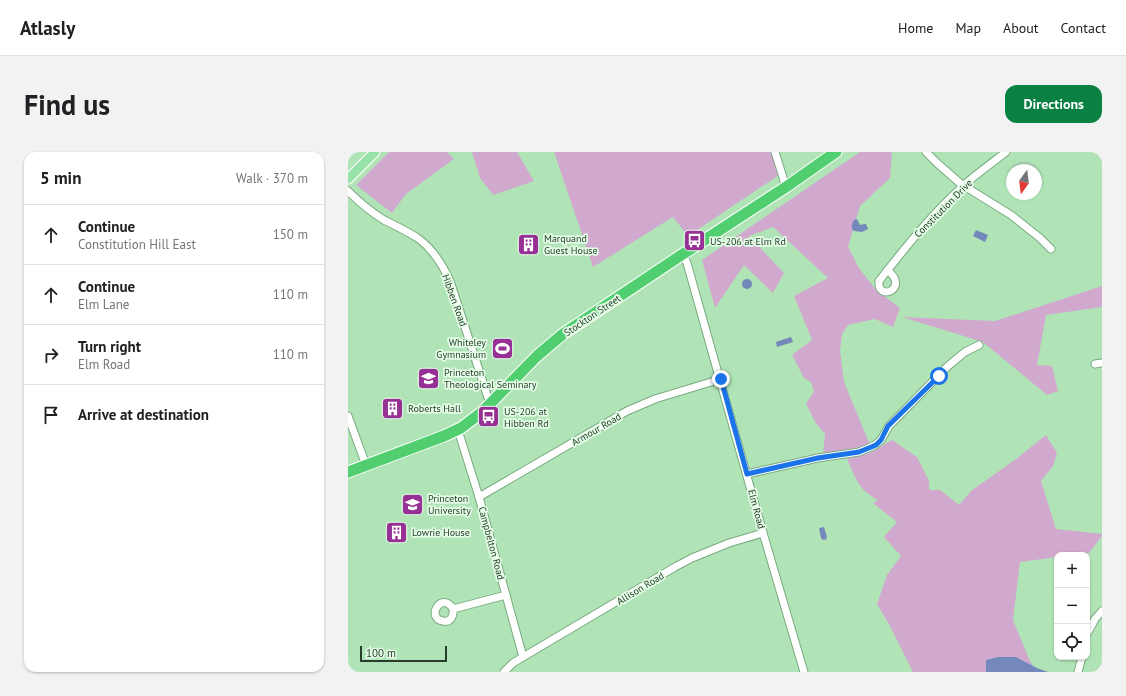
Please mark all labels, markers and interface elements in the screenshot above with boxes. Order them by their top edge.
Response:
text: Atlasly [20,16,75,40]
text: Home [898,19,933,37]
text: Map [955,19,981,37]
text: About [1003,19,1039,37]
text: Contact [1061,19,1106,37]
button: Directions [1005,85,1102,123]
text: Find us [24,86,110,123]
north arrow [1006,164,1042,200]
text: 5 min [40,167,81,189]
text: Walk · 370 m [236,170,308,187]
street label: Constitution Drive [911,176,975,240]
text: Continue [78,217,135,236]
icon: ahead [40,224,62,246]
text: 150 m [273,226,308,243]
bus stop icon: US-206 at Elm Rd [682,228,708,254]
building icon: Marquand Guest House [515,231,541,257]
place label: Marquand Guest House [544,232,598,257]
place label: US-206 at Elm Rd [710,235,786,248]
text: Constitution Hill East [78,236,196,253]
street label: Hibben Road [439,272,470,328]
text: Continue [78,277,135,296]
icon: ahead [40,284,62,306]
text: 110 m [273,286,308,303]
street label: Stockton Street [561,291,624,339]
text: Elm Lane [78,296,129,313]
sports icon: Whiteley Gymnasium [489,335,515,361]
place label: Whiteley Gymnasium [436,336,486,361]
text: Turn right [78,337,141,356]
icon: right [40,344,62,366]
text: 110 m [273,346,308,363]
text: Elm Road [78,356,130,373]
school or university icon: Princeton Theological Seminary [416,365,442,391]
place label: Princeton Theological Seminary [444,366,537,391]
route start [930,367,948,385]
route end [712,370,730,388]
building icon: Roberts Hall [380,395,406,421]
place label: Roberts Hall [408,402,461,415]
icon: arrive [40,404,62,426]
bus stop icon: US-206 at Hibben Rd [476,404,502,430]
text: Arrive at destination [78,405,209,424]
place label: US-206 at Hibben Rd [504,405,549,430]
street label: Armour Road [569,410,623,449]
street label: Elm Road [745,488,768,530]
school or university icon: Princeton University [399,491,425,517]
place label: Princeton University [428,492,471,517]
street label: Campbelton Road [475,505,508,581]
building icon: Lowrie House [384,519,410,545]
place label: Lowrie House [412,526,470,539]
map controls [1054,552,1090,660]
button: + [1054,552,1090,588]
street label: Allison Road [614,569,666,608]
button: − [1054,588,1090,624]
button: locate [1054,624,1090,660]
scale bar [360,644,447,663]
text: 100 m [366,646,396,660]

